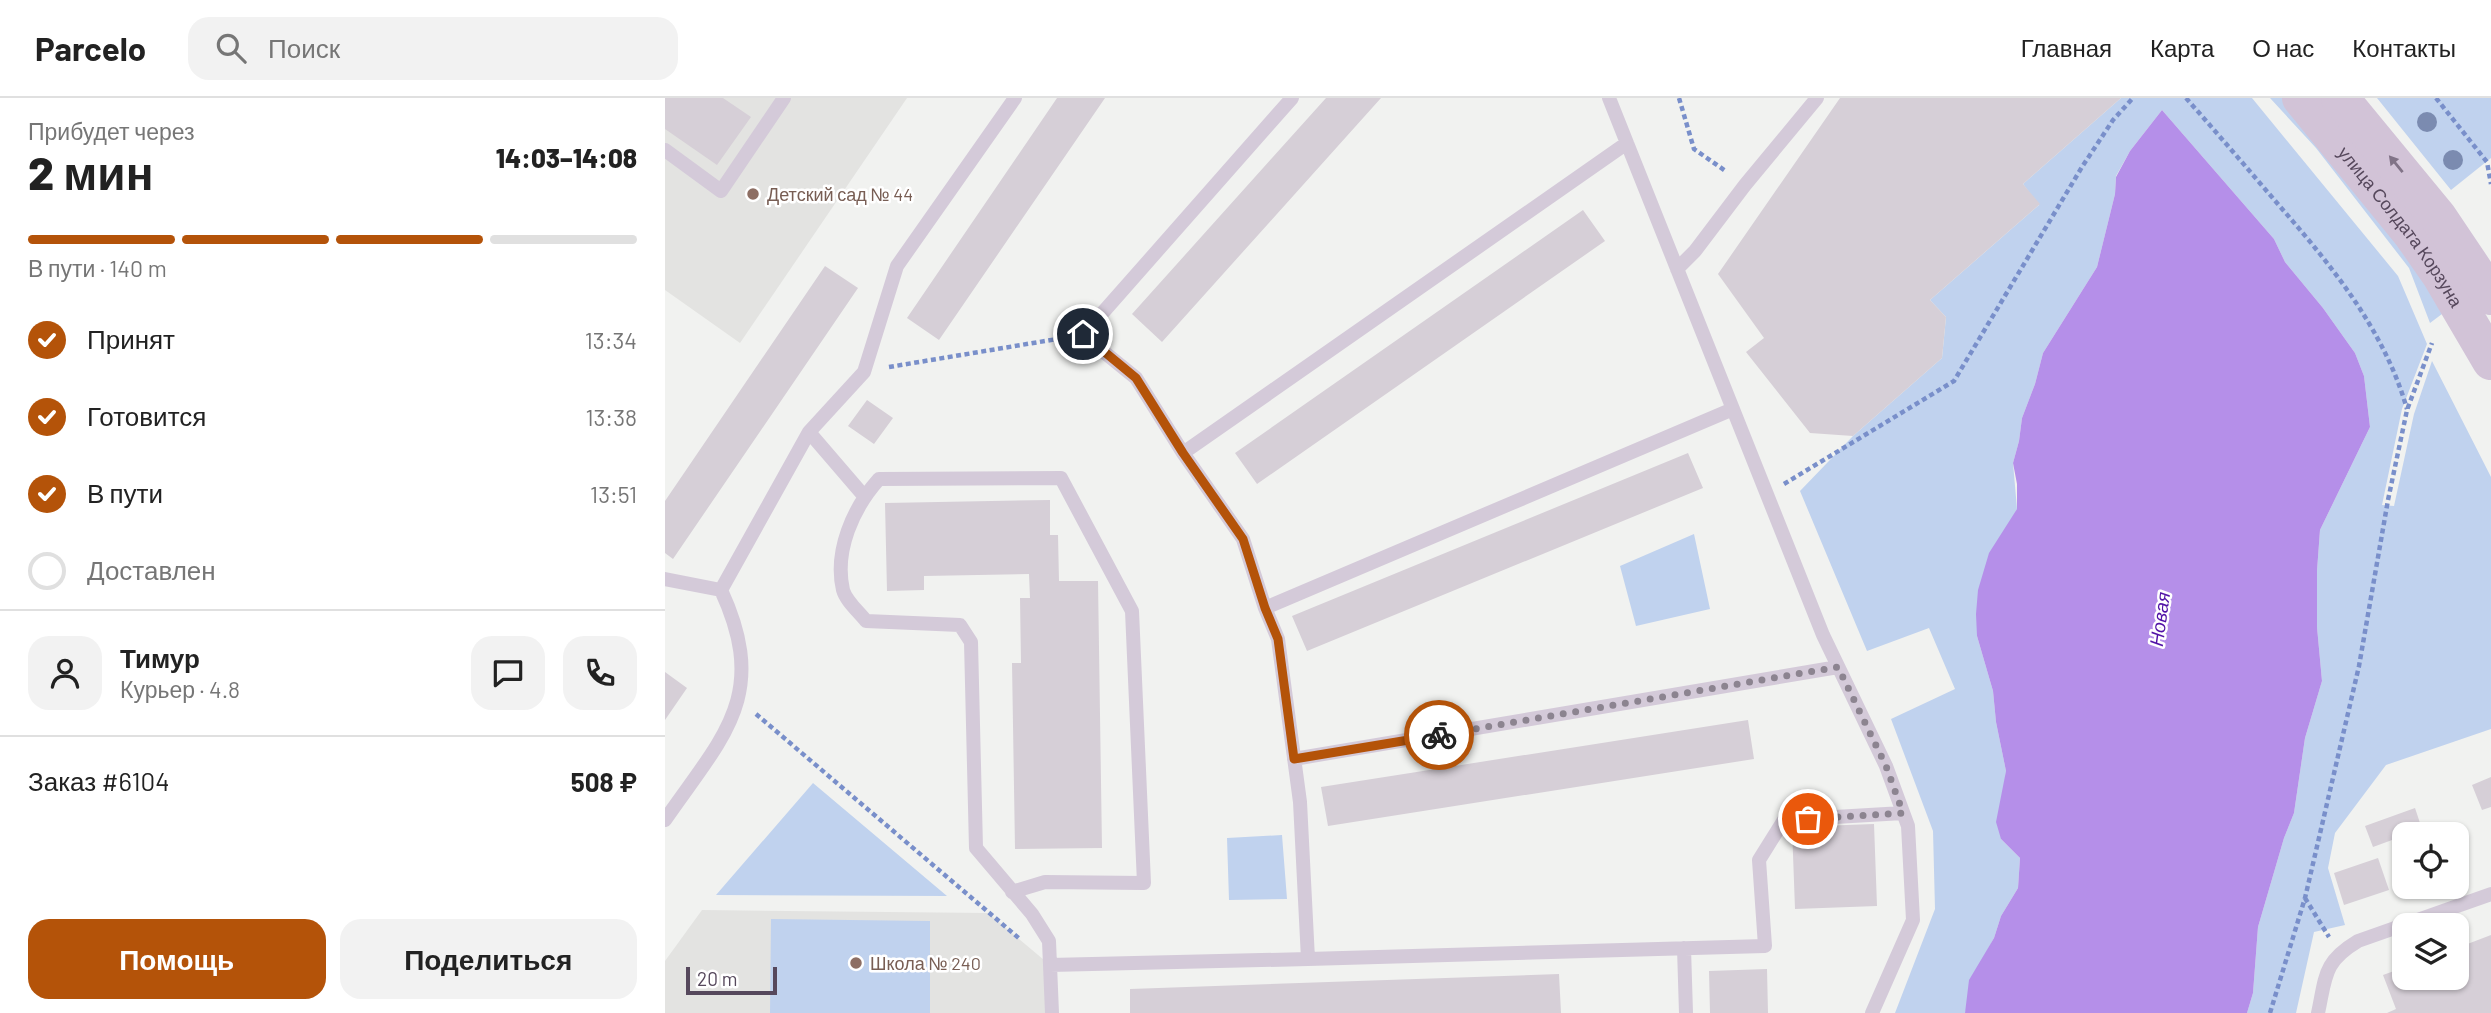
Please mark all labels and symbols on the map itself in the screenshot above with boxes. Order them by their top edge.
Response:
street label: улица Солдата Корзуна [2334,142,2468,312]
one-way arrow [2388,155,2403,173]
place label: Детский сад № 44 [767,183,913,205]
marker: Детский сад № 44 [745,186,761,202]
pin [1053,304,1113,364]
water label: Новая [2144,590,2174,648]
courier [1404,700,1474,770]
pin [1778,789,1838,849]
place label: Школа № 240 [870,952,981,974]
marker: Школа № 240 [848,955,864,971]
scale bar [686,964,777,996]

